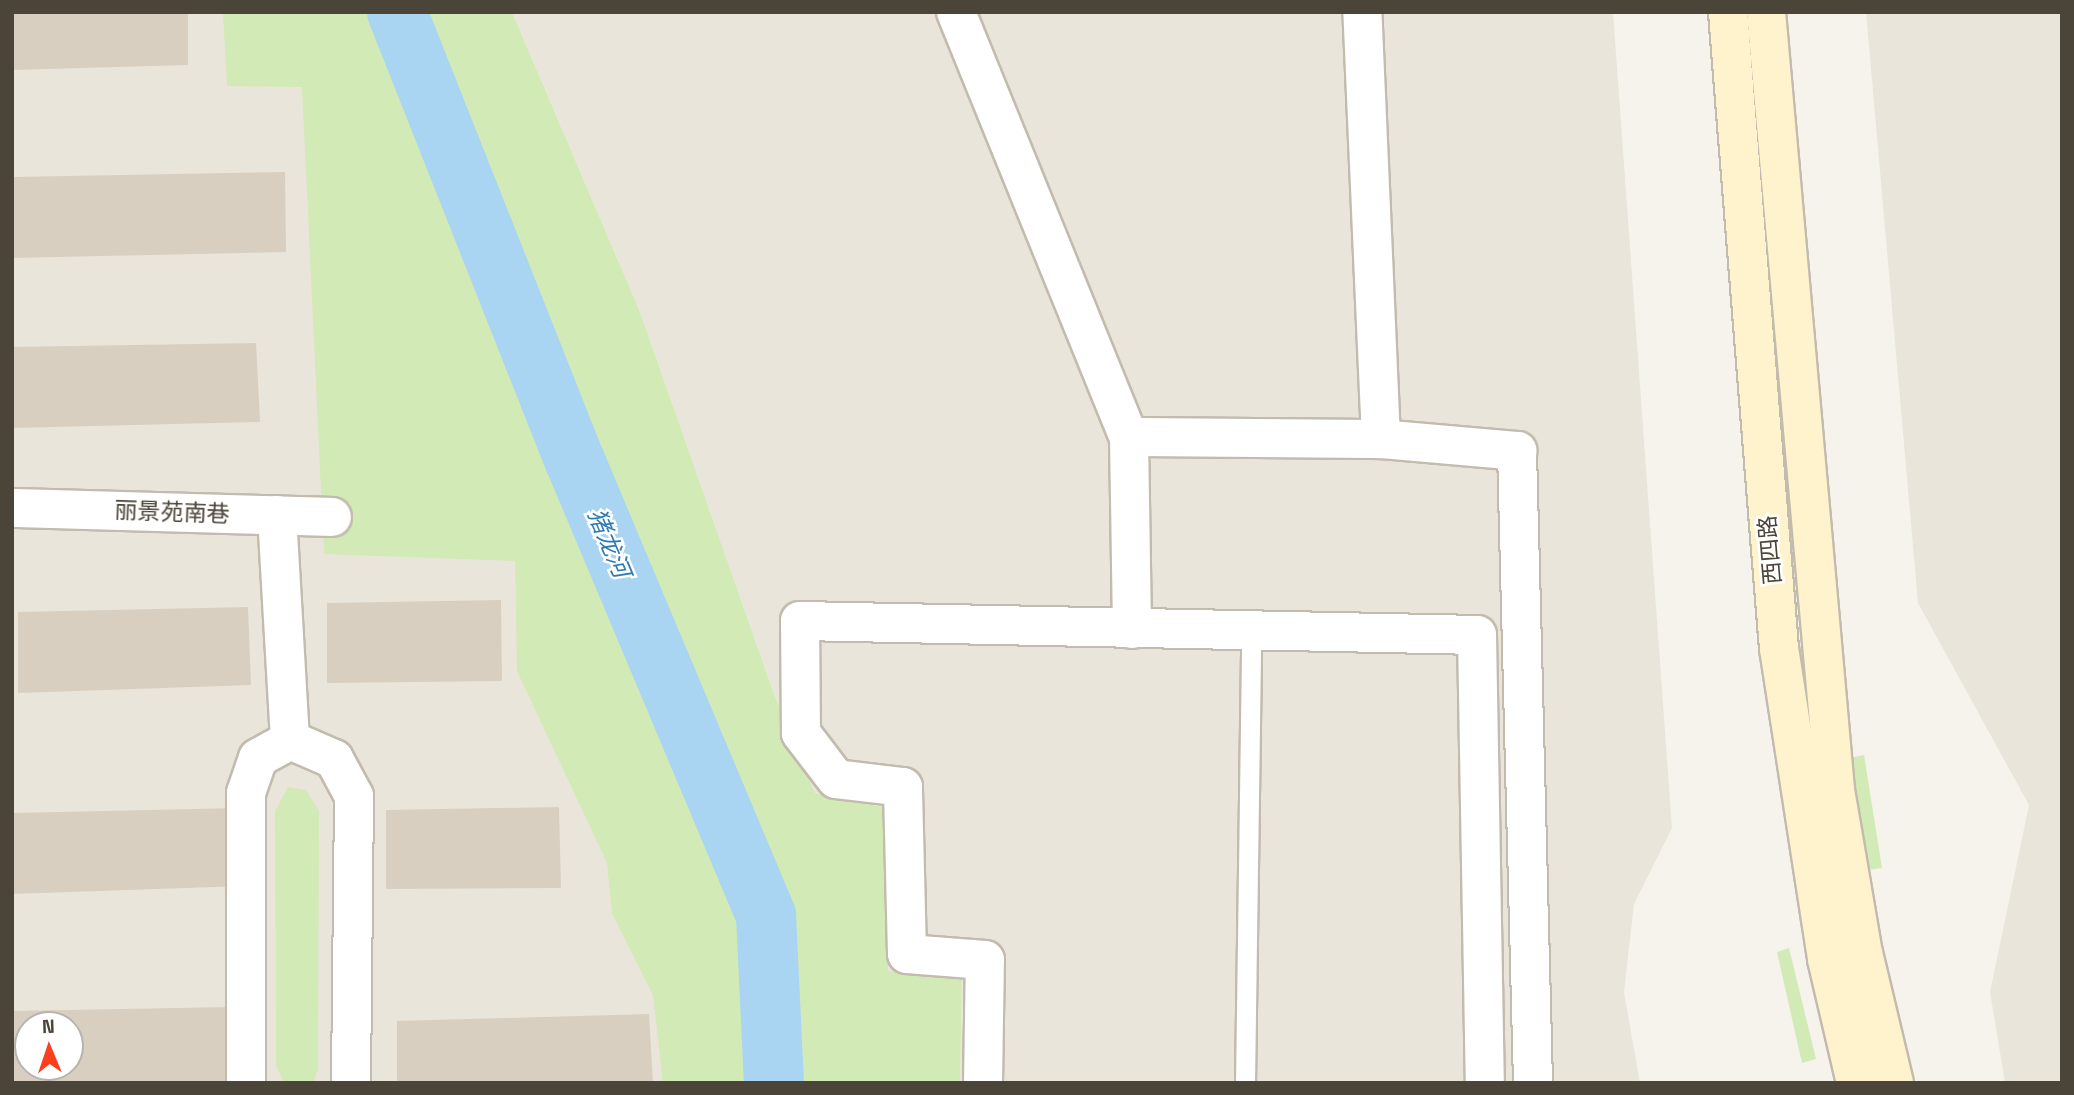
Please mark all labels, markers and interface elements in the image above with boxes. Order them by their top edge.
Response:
street label: 丽景苑南巷 [114,496,230,528]
water label: 猪龙河 [582,504,636,582]
street label: 西四路 [1753,514,1787,586]
north arrow [14,1011,84,1081]
text: N [42,1014,55,1039]

